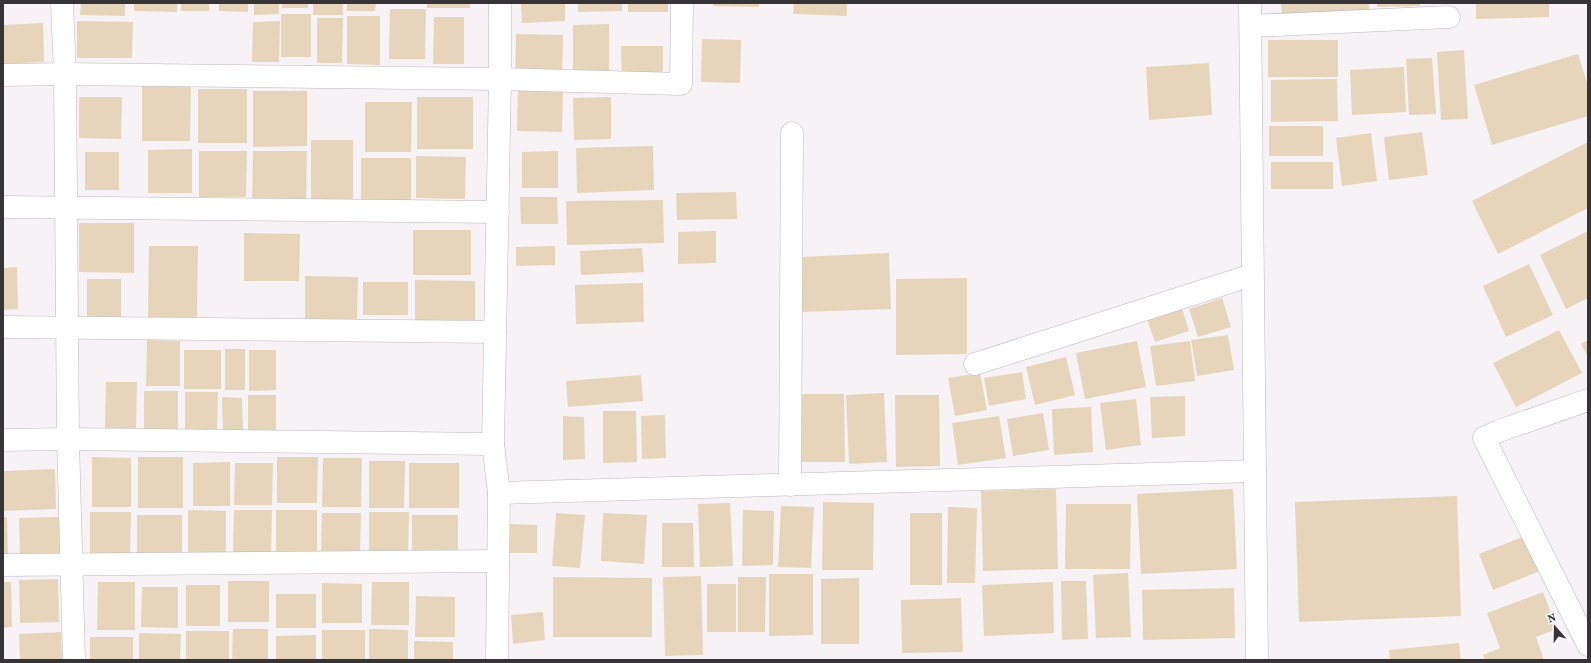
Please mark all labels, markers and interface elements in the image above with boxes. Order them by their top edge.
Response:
north arrow [1535,607,1575,647]
text: N [1545,610,1558,626]

